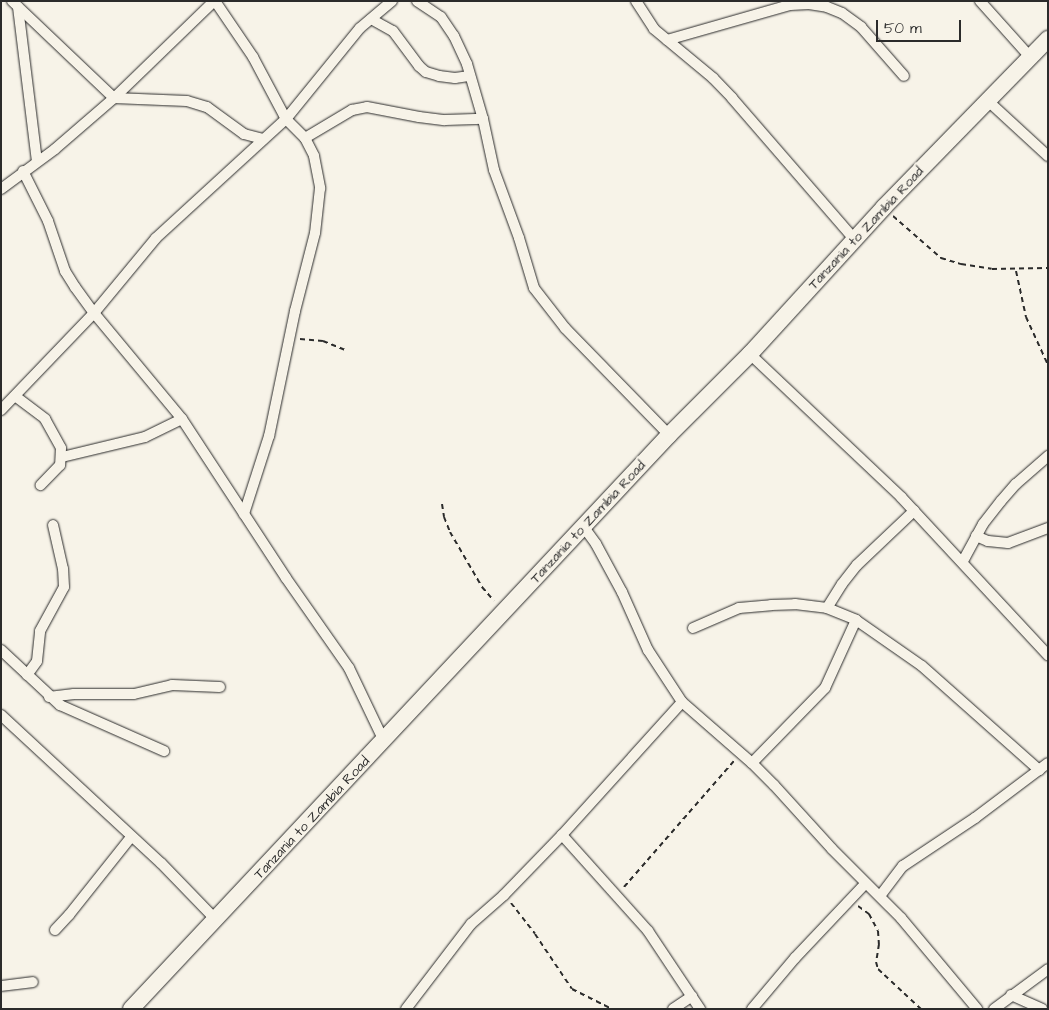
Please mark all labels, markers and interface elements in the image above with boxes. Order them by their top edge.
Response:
scale bar [879,10,964,42]
text: 50 m [884,18,922,39]
street label: Tanzania to Zambia Road [805,163,927,293]
street label: Tanzania to Zambia Road [527,457,649,587]
street label: Tanzania to Zambia Road [251,753,373,883]

